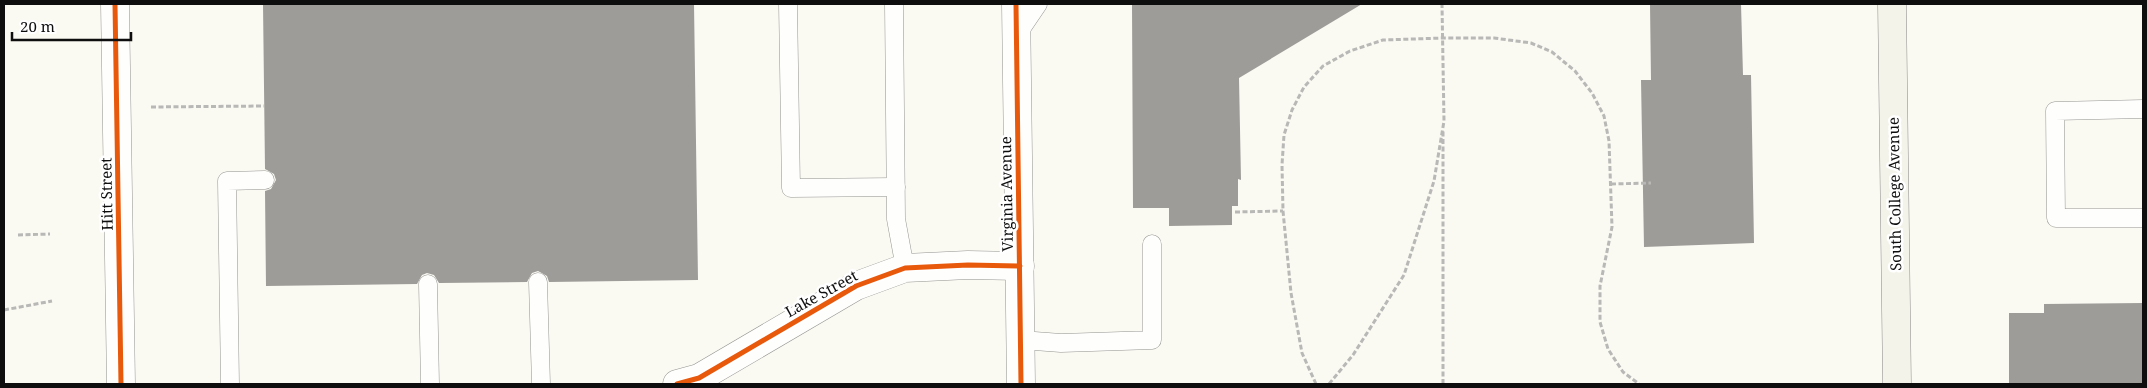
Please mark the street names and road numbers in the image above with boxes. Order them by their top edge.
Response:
street label: South College Avenue [1883,117,1905,271]
street label: Virginia Avenue [995,136,1017,252]
street label: Hitt Street [95,157,117,231]
street label: Lake Street [781,265,861,321]

